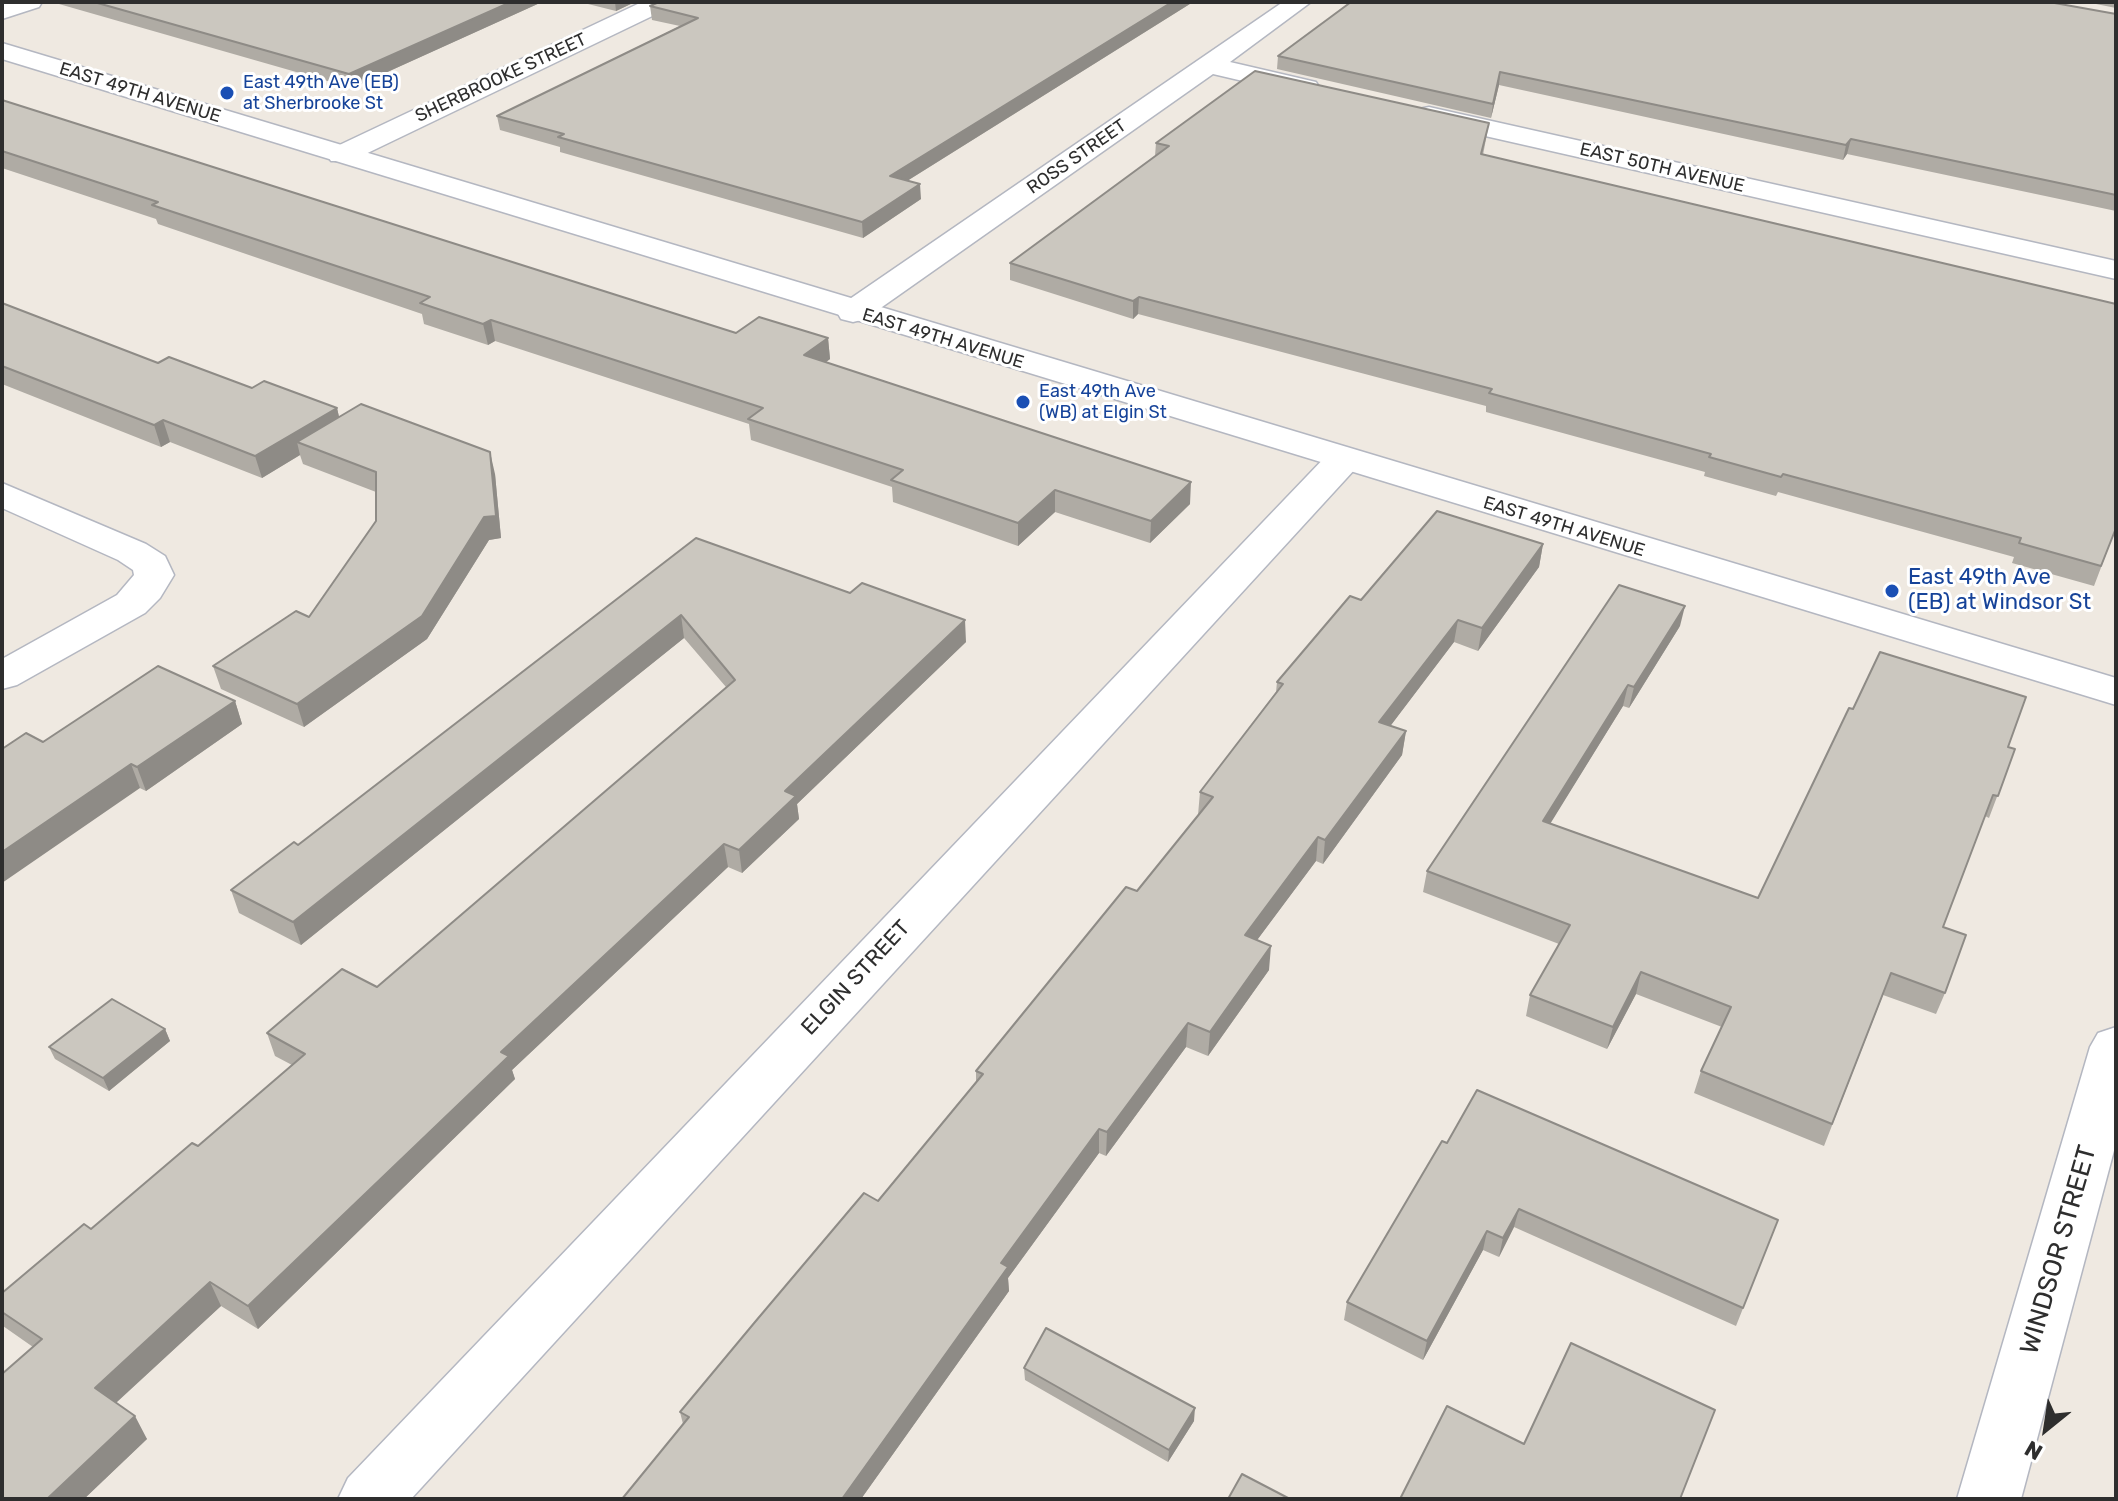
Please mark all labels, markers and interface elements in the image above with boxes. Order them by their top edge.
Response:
street label: SHERBROOKE STREET [412,29,590,127]
street label: EAST 49TH AVENUE [57,58,223,128]
place label: East 49th Ave (EB) at Sherbrooke St [243,72,399,114]
marker: East 49th Ave (EB) at Sherbrooke St [218,84,236,102]
street label: ROSS STREET [1023,115,1131,199]
street label: EAST 50TH AVENUE [1578,139,1746,197]
street label: EAST 49TH AVENUE [860,304,1026,374]
place label: East 49th Ave (WB) at Elgin St [1039,381,1167,424]
marker: East 49th Ave (WB) at Elgin St [1014,393,1032,411]
street label: EAST 49TH AVENUE [1481,492,1647,562]
place label: East 49th Ave (EB) at Windsor St [1908,565,2091,616]
marker: East 49th Ave (EB) at Windsor St [1883,582,1901,600]
street label: ELGIN STREET [796,915,916,1041]
street label: WINDSOR STREET [2014,1142,2104,1358]
north arrow [2006,1389,2086,1469]
text: N [2020,1435,2047,1466]

